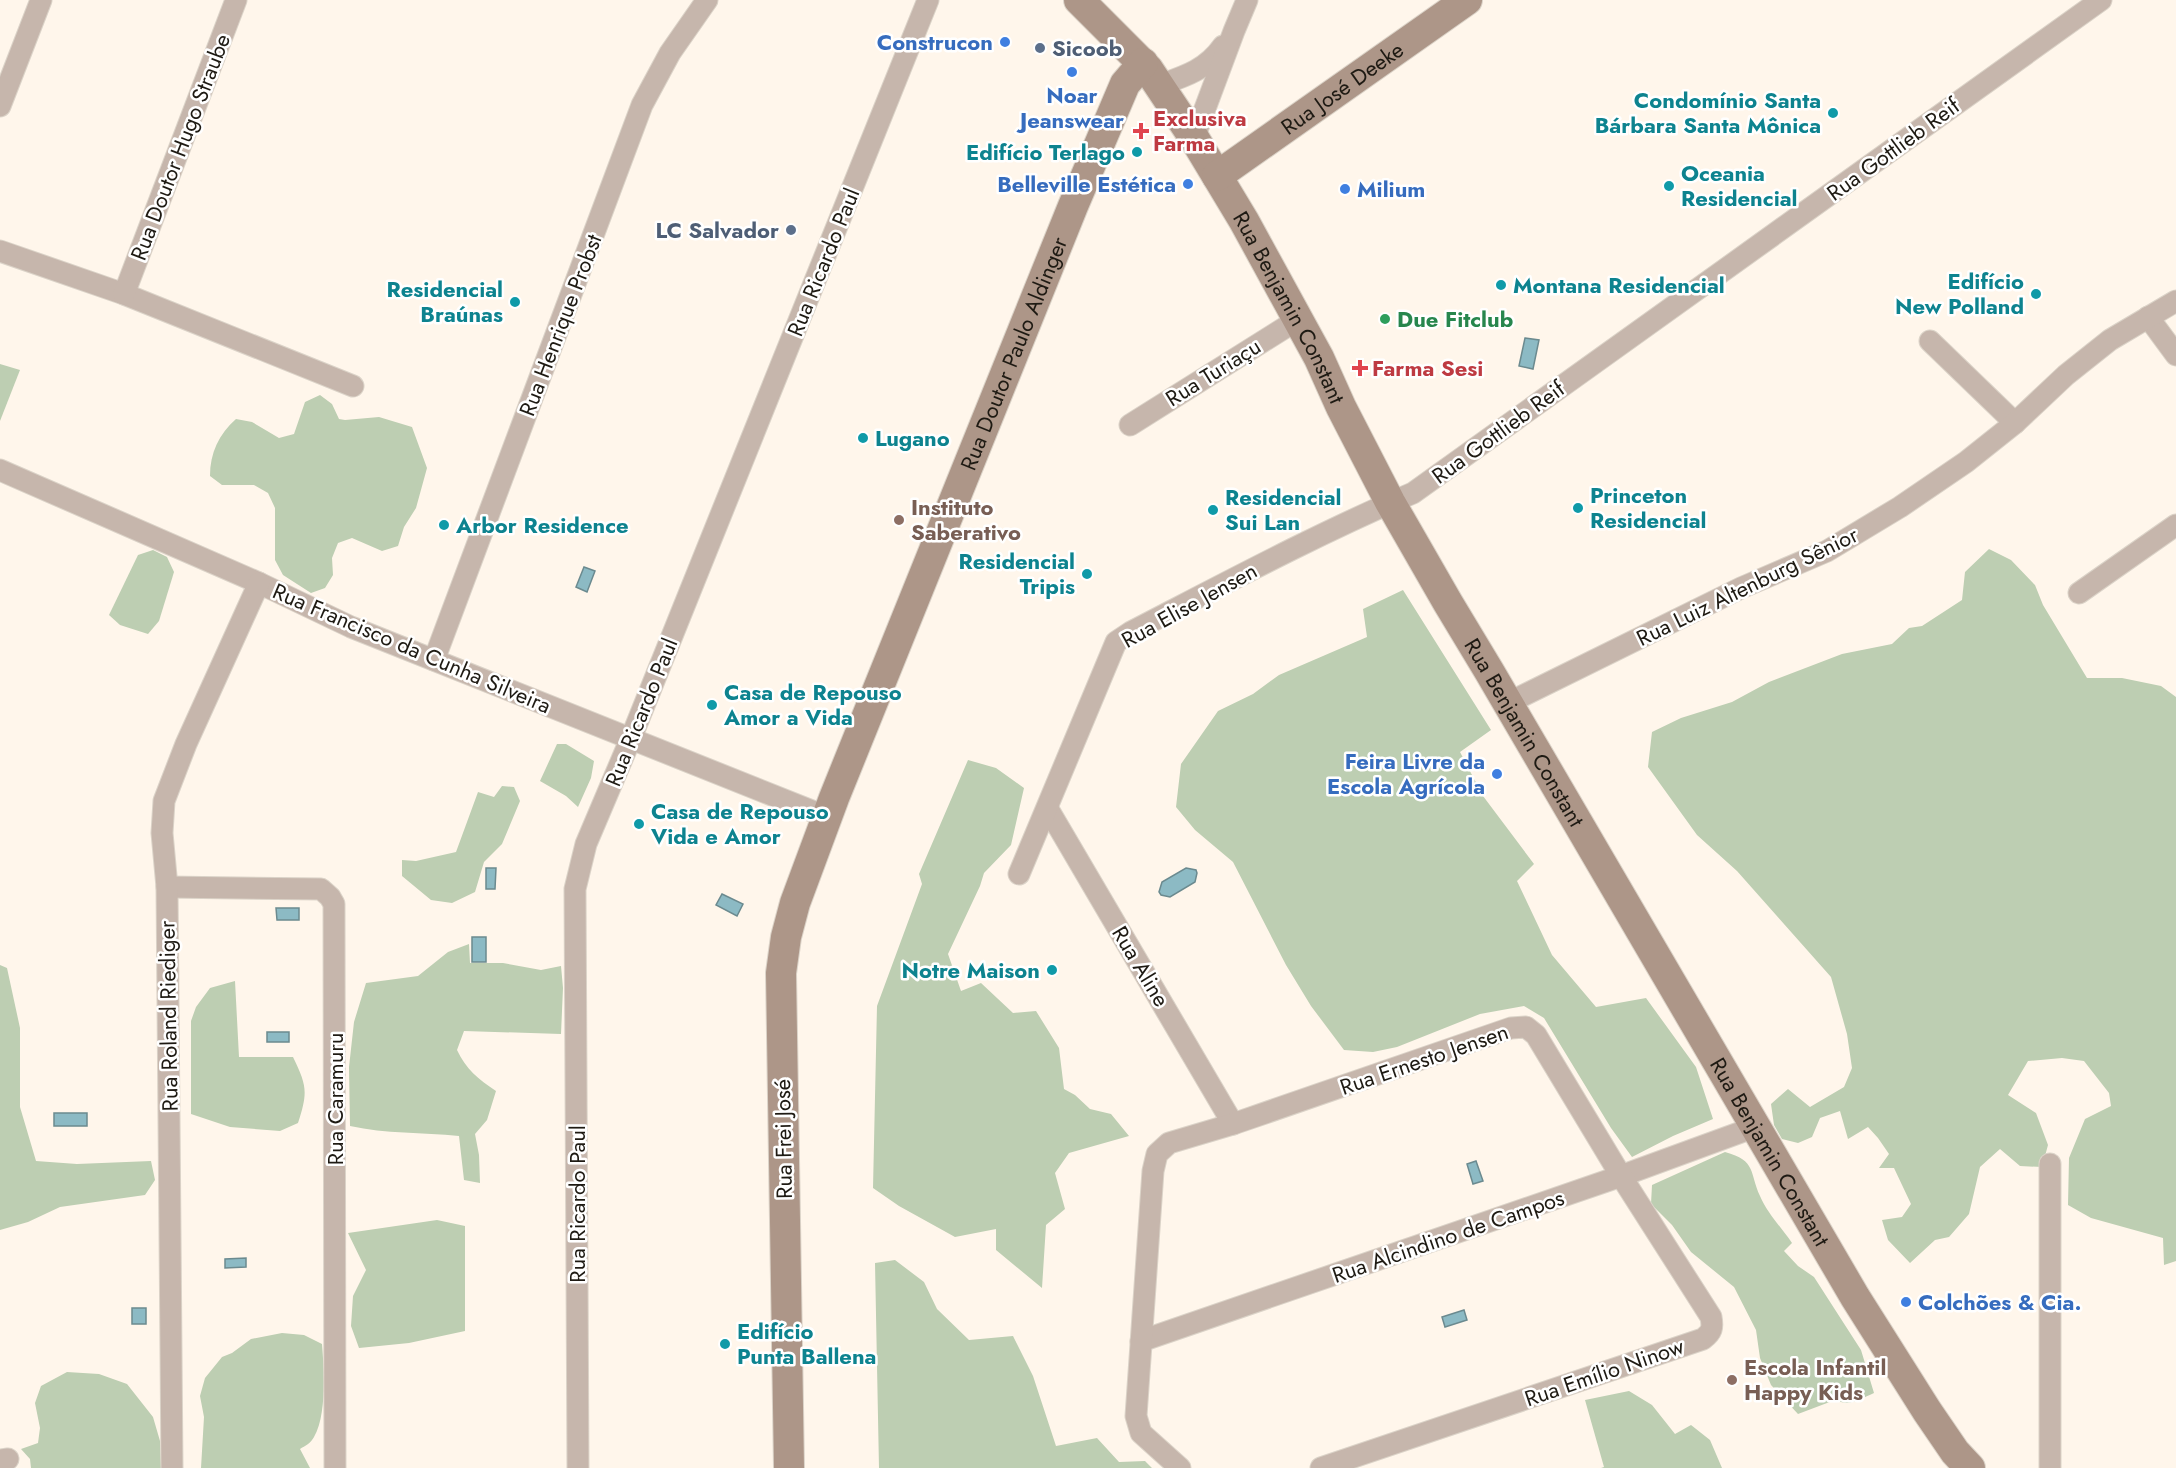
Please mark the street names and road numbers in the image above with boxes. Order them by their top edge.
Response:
street label: Rua Doutor Hugo Straube [122,29,238,265]
street label: Rua José Deeke [1274,34,1410,142]
street label: Rua Gottlieb Reif [1820,89,1967,208]
street label: Rua Ricardo Paul [779,183,867,341]
street label: Rua Benjamin Constant [1226,205,1354,409]
street label: Rua Henrique Probst [511,229,610,421]
street label: Rua Doutor Paulo Aldinger [952,231,1075,475]
street label: Rua Turiaçu [1159,330,1267,414]
street label: Rua Gottlieb Reif [1425,372,1572,491]
street label: Rua Luiz Altenburg Sênior [1631,518,1864,654]
street label: Rua Elise Jensen [1115,554,1263,656]
street label: Rua Francisco da Cunha Silveira [268,575,556,721]
street label: Rua Benjamin Constant [1457,632,1593,833]
street label: Rua Ricardo Paul [597,633,685,791]
street label: Rua Roland Riediger [150,920,186,1112]
street label: Rua Aline [1104,920,1178,1012]
street label: Rua Ernesto Jensen [1335,1015,1513,1103]
street label: Rua Caramuru [319,1033,351,1165]
street label: Rua Benjamin Constant [1702,1051,1838,1253]
street label: Rua Frei José [766,1079,800,1199]
street label: Rua Ricardo Paul [561,1125,593,1283]
street label: Rua Alcindino de Campos [1328,1181,1568,1291]
street label: Rua Emílio Ninow [1520,1330,1688,1414]

